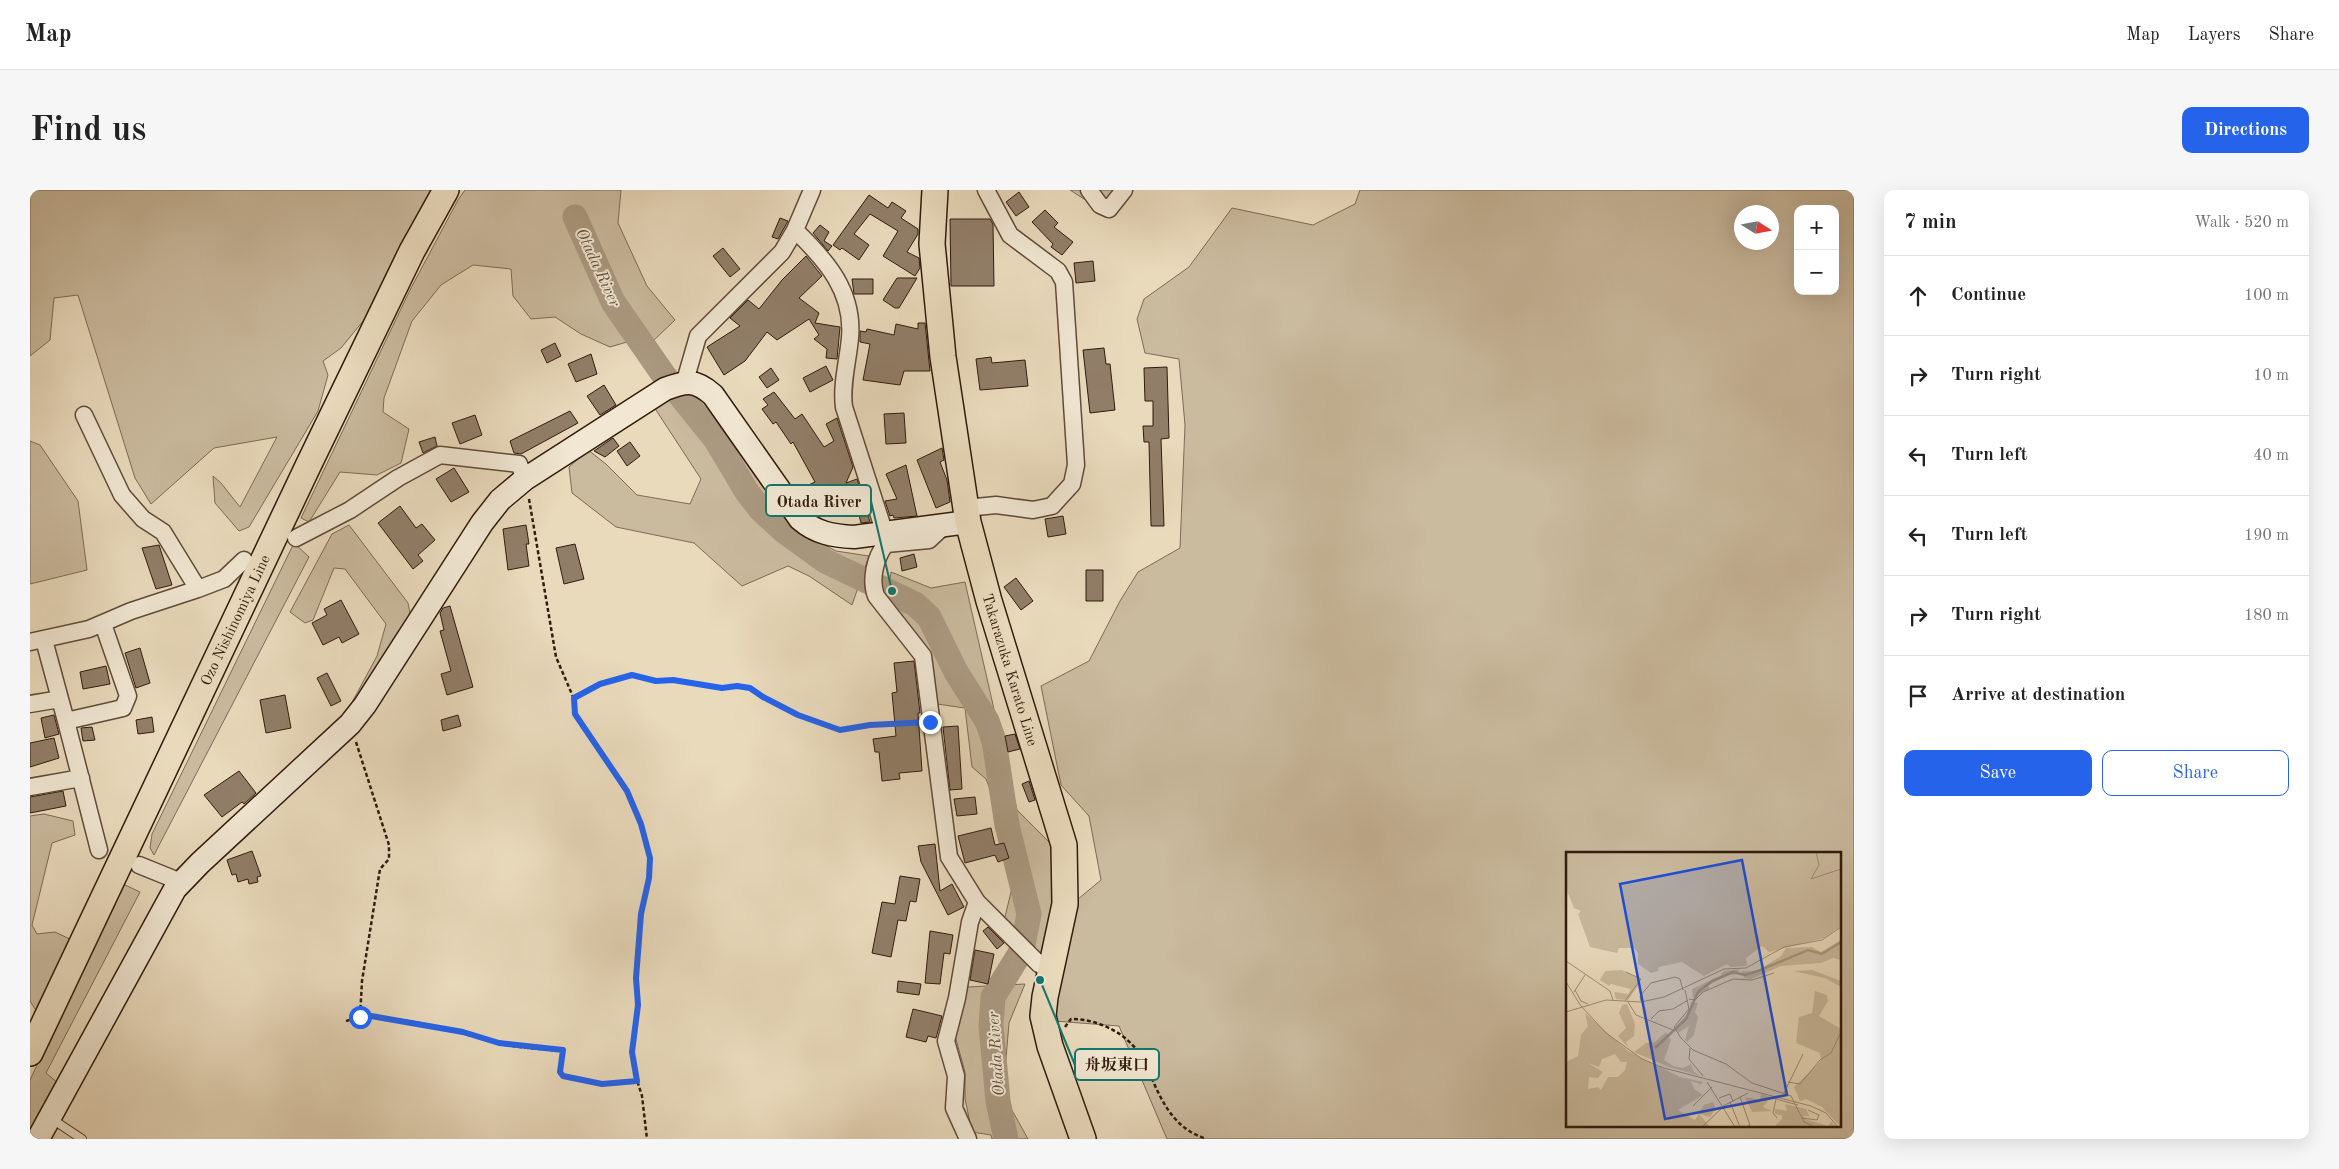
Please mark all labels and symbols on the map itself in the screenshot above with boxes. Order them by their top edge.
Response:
north arrow [1734,205,1779,250]
water label: Otada River [572,226,623,311]
callout: Otada River [766,485,871,516]
text: Otada River [776,495,862,511]
street label: Ozo Nishinomiya Line [199,553,274,689]
street label: Takarazuka Karato Line [978,592,1039,748]
route end [919,711,942,734]
inset map [1566,852,1842,1126]
route start [349,1006,372,1029]
water label: Otada River [986,1010,1008,1097]
callout: 舟坂東口 [1075,1049,1159,1080]
text: 舟坂東口 [1085,1056,1149,1074]

